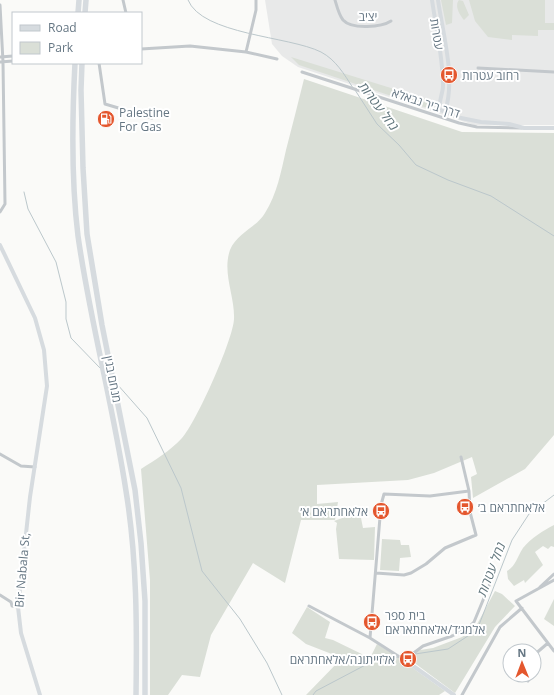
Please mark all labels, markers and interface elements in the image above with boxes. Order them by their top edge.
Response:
street label: יציב [359,8,377,25]
legend [12,12,142,64]
street label: עטרות [426,17,448,51]
text: Road [48,19,77,36]
text: Park [48,39,74,56]
bus stop icon: רחוב עטרות [439,65,459,85]
place label: רחוב עטרות [462,67,519,84]
water label: נחל עטרות [354,77,403,134]
street label: דרך ביר נבאלא [390,84,462,122]
place label: Palestine For Gas [119,104,170,135]
fuel station icon: Palestine For Gas [96,109,116,129]
street label: מנחם בגין [100,354,126,404]
bus stop icon: אלאחתראם ב׳ [455,497,475,517]
place label: אלאחתראם ב׳ [478,499,545,516]
bus stop icon: אלאחתראם א׳ [371,501,391,521]
place label: אלאחתראם א׳ [300,503,368,520]
street label: Bir Nabala St, [10,532,34,608]
water label: נחל עטרות [472,539,510,600]
place label: בית ספר אלמג׳ד/אלאחתאראם [385,607,485,638]
bus stop icon: בית ספר אלמג׳ד/אלאחתאראם [362,612,382,632]
north arrow [502,643,542,683]
text: N [517,645,526,660]
bus stop icon: אלזייתונה/אלאחתראם [398,649,418,669]
place label: אלזייתונה/אלאחתראם [290,651,395,668]

